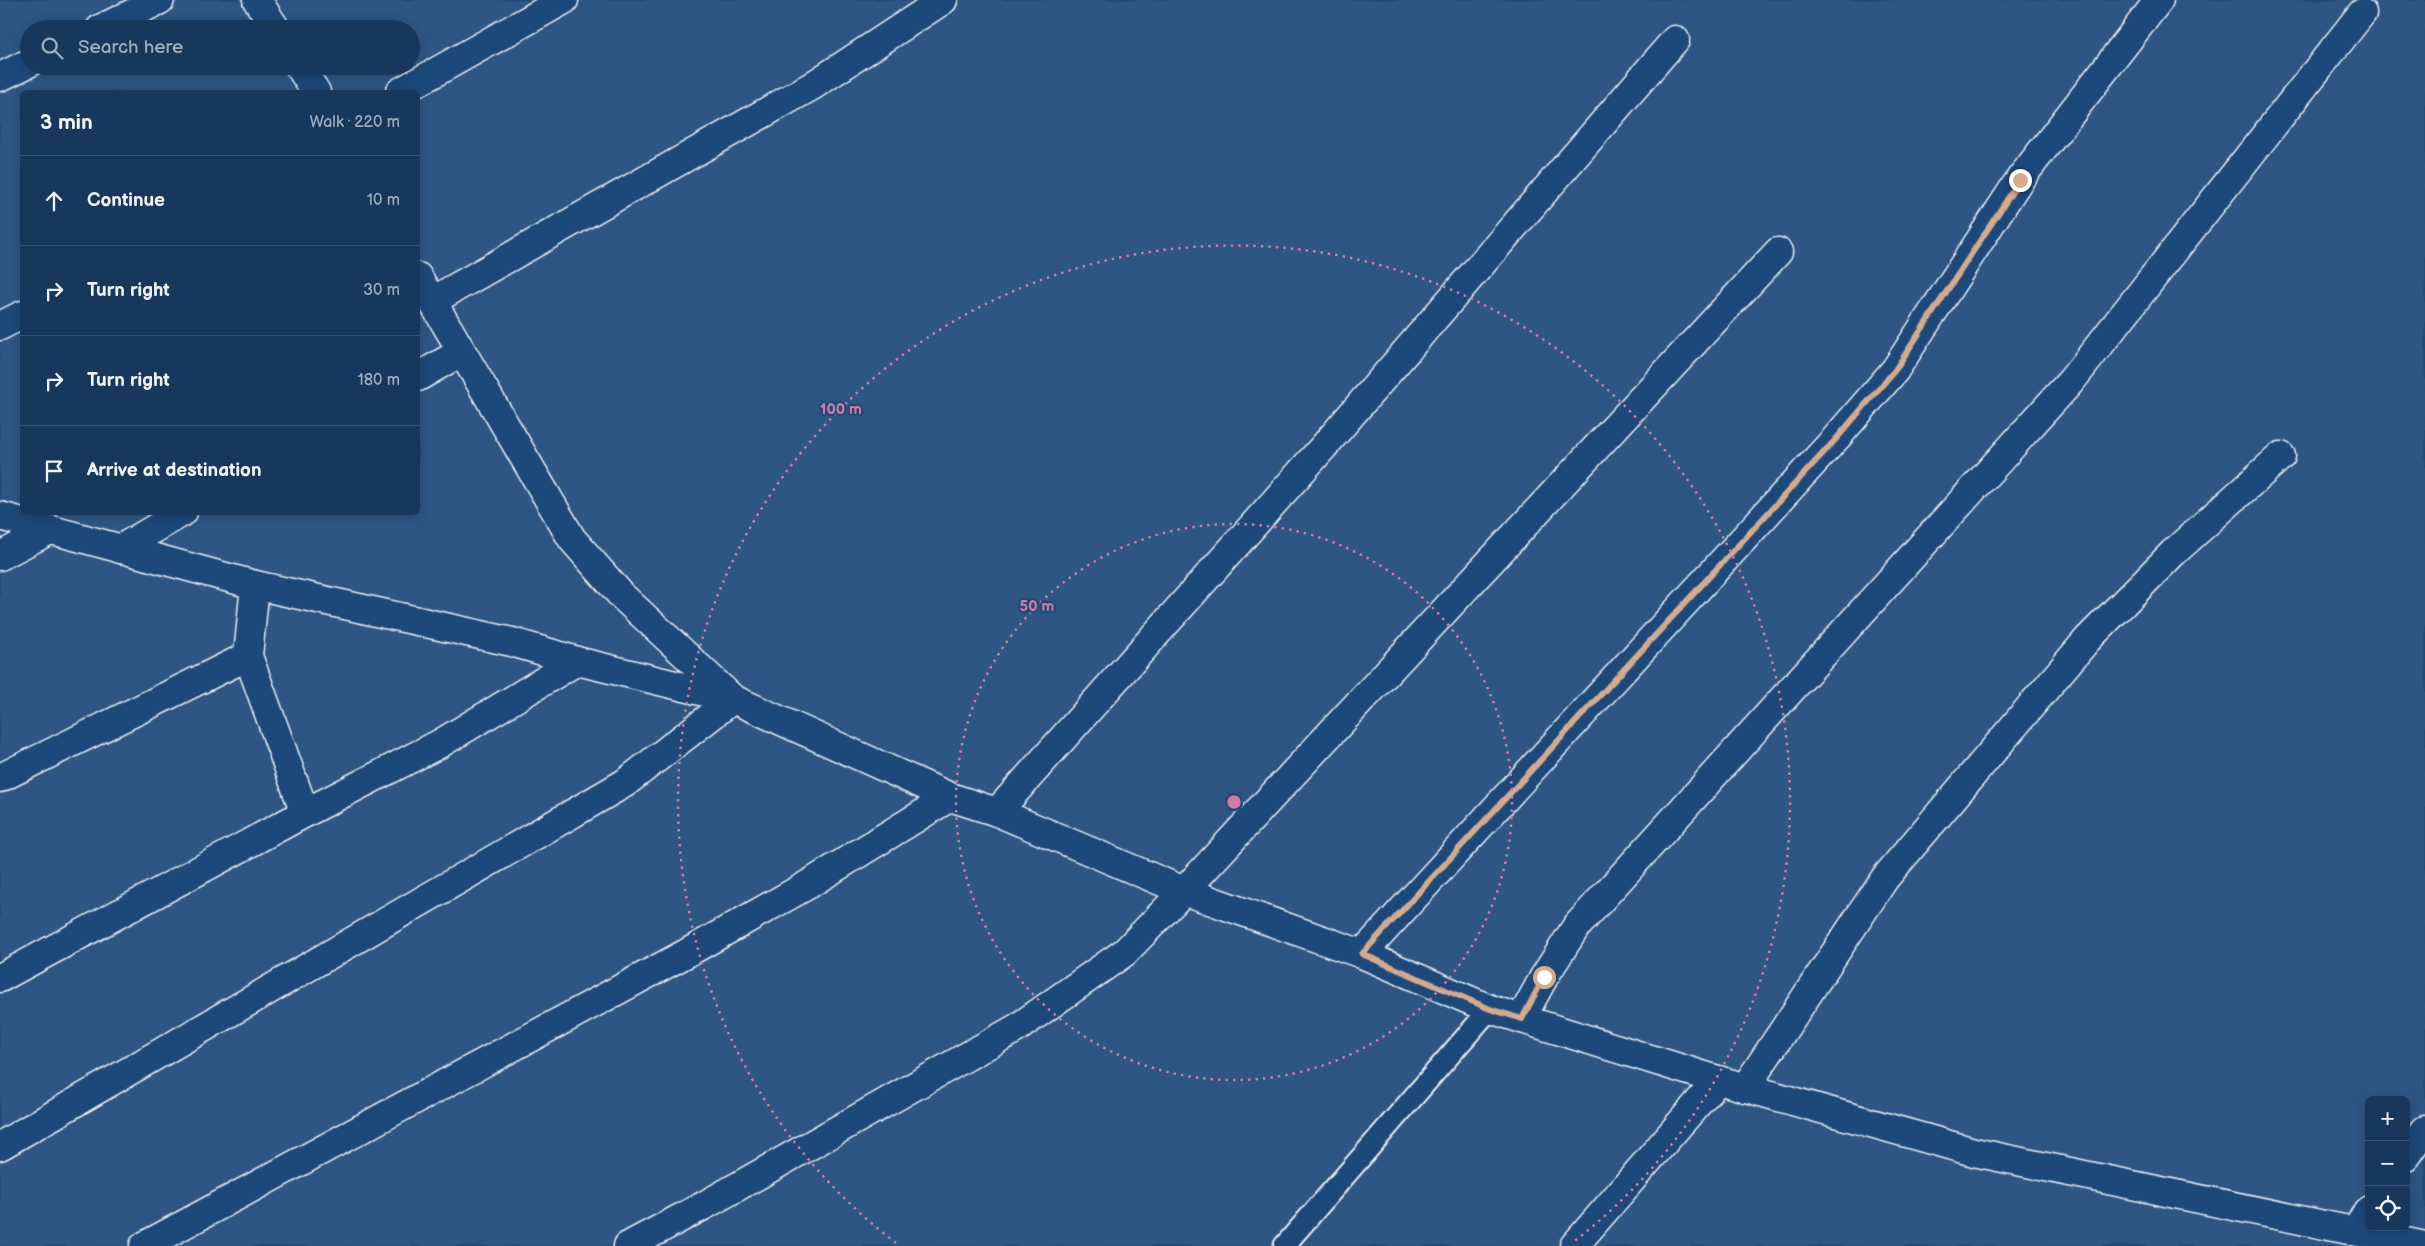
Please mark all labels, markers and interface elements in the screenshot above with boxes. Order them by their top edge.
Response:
search box [20,20,420,75]
icon: search [38,34,66,62]
text: Search here [78,36,183,59]
text: 3 min [40,110,93,135]
text: Walk · 220 m [310,113,400,132]
route end [2009,169,2032,192]
icon: ahead [40,187,68,215]
text: Continue [87,189,165,212]
text: 10 m [367,191,400,210]
icon: right [40,277,68,305]
text: Turn right [87,279,170,302]
text: 30 m [363,281,400,300]
icon: right [40,367,68,395]
text: Turn right [87,369,170,392]
text: 180 m [358,371,400,390]
text: 100 m [820,400,862,419]
icon: arrive [40,457,68,485]
text: Arrive at destination [87,459,262,482]
text: 50 m [1020,597,1055,616]
centre of rings [1225,793,1243,811]
route start [1533,966,1556,989]
map controls [2365,1096,2410,1231]
button: + [2365,1096,2410,1141]
button: − [2365,1141,2410,1186]
button: locate [2365,1186,2410,1231]

